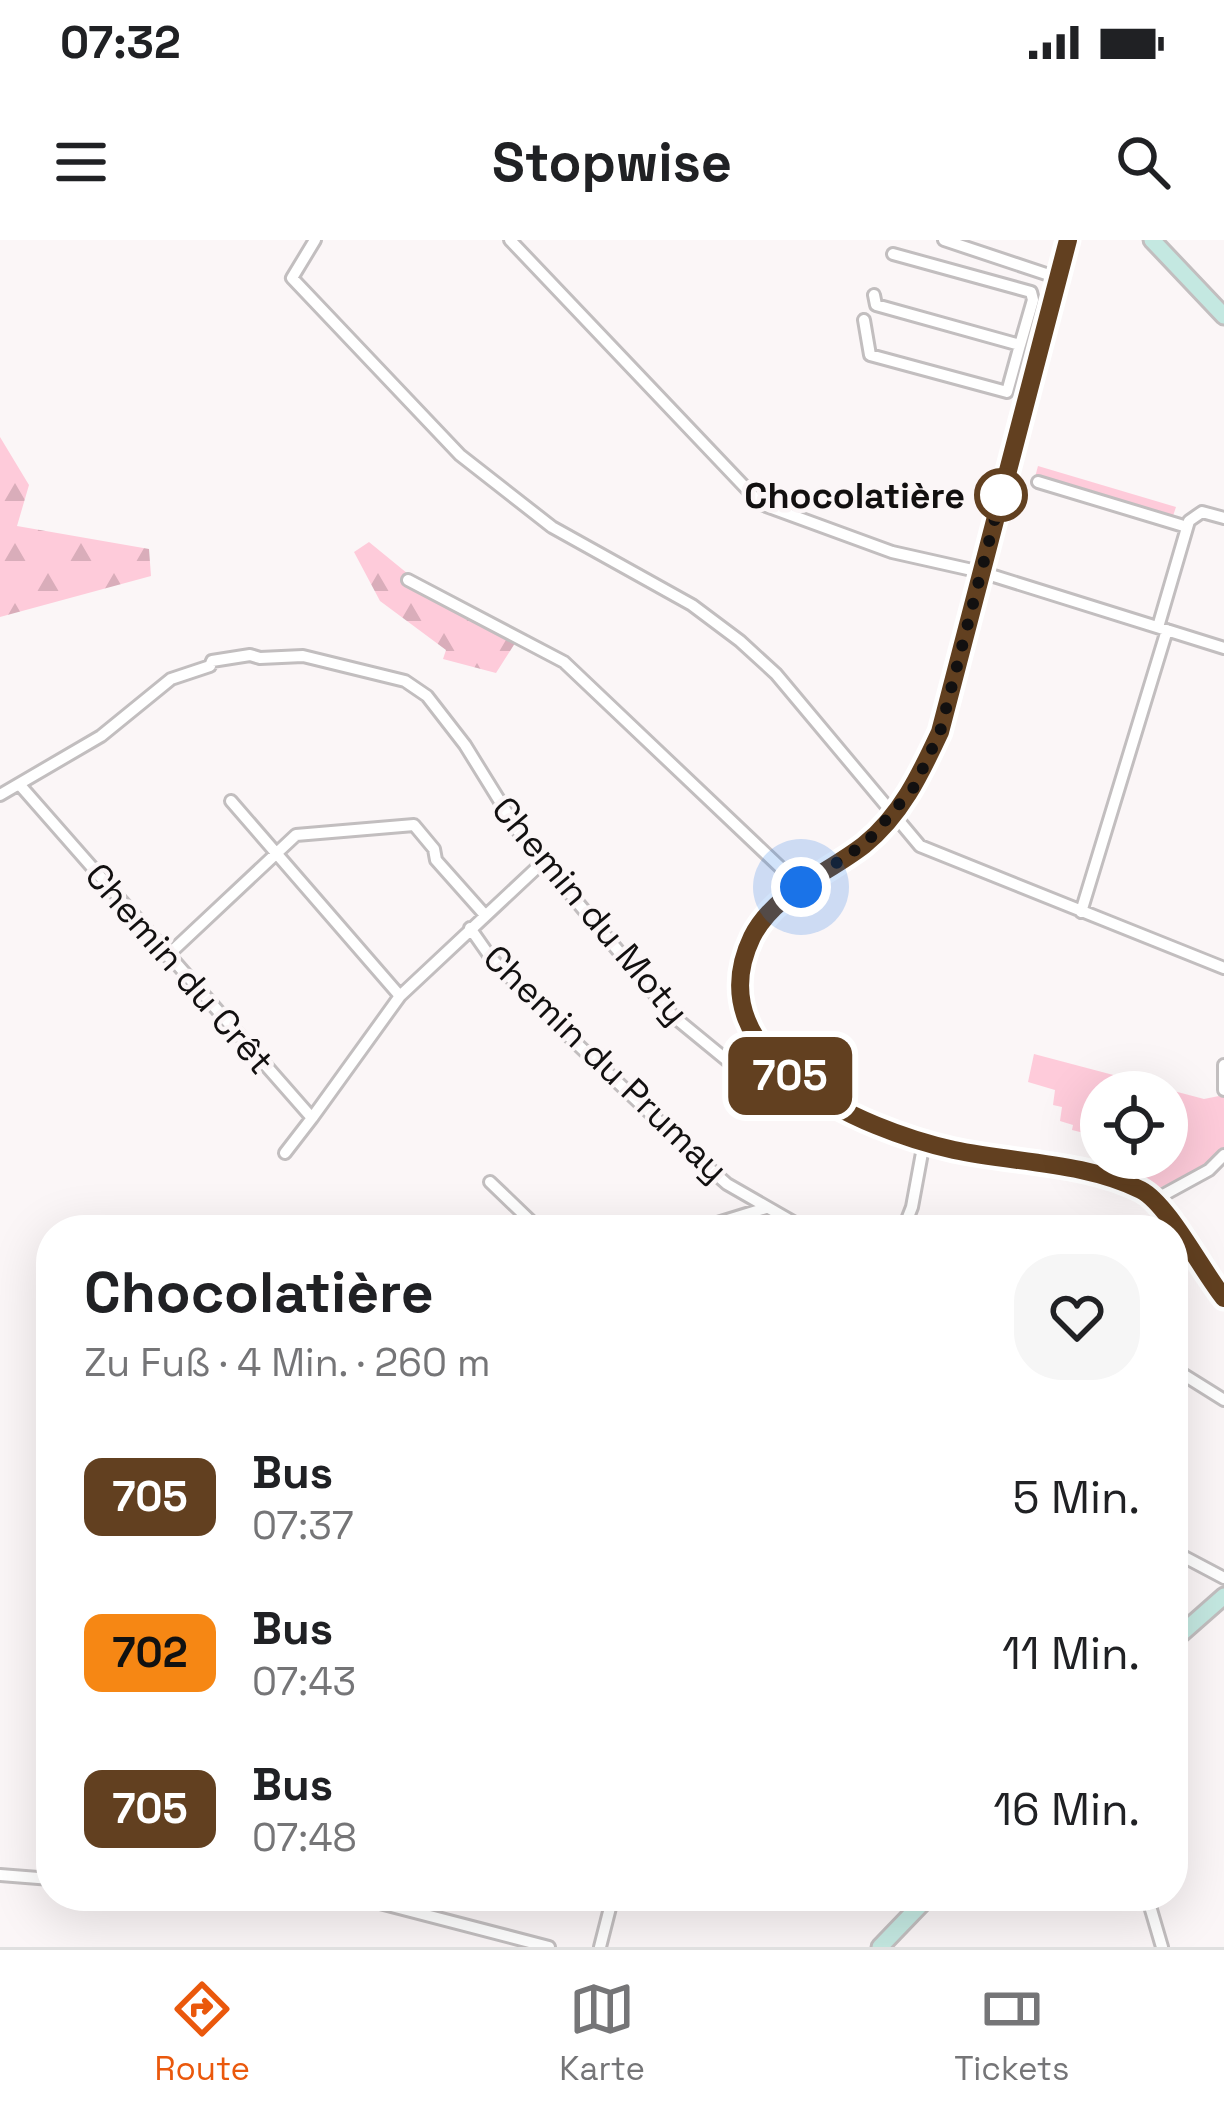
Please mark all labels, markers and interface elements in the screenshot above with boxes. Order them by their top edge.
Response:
text: 07:32 [60,14,181,71]
text: Stopwise [492,128,732,197]
icon: menu [48,129,114,195]
icon: search [1110,129,1176,195]
marker: Chocolatière [976,470,1026,520]
place label: Chocolatière [744,473,965,519]
street label: Chemin du Moty [482,787,699,1034]
street label: Chemin du Crêt [75,853,284,1084]
your location [771,857,831,917]
street label: Chemin du Prumay [473,935,737,1192]
line badge: 705 [721,1037,859,1115]
text: 705 [752,1049,828,1102]
map controls [1080,1071,1188,1179]
button: locate [1080,1071,1188,1179]
button: heart [1014,1254,1140,1380]
text: Chocolatière [84,1256,434,1329]
text: Zu Fuß · 4 Min. · 260 m [84,1338,490,1387]
text: Bus [252,1444,333,1501]
text: 5 Min. [1013,1469,1140,1526]
text: 705 [112,1470,188,1523]
text: 07:37 [252,1501,354,1550]
text: Bus [252,1600,333,1657]
text: 11 Min. [1002,1625,1140,1682]
text: 702 [112,1626,188,1679]
text: 07:43 [252,1657,356,1706]
text: Bus [252,1756,333,1813]
text: 16 Min. [993,1781,1140,1838]
text: 705 [112,1782,188,1835]
text: 07:48 [252,1813,357,1862]
tab: Route [155,1976,250,2090]
tab: Karte [559,1976,645,2090]
tab: Tickets [954,1976,1069,2090]

